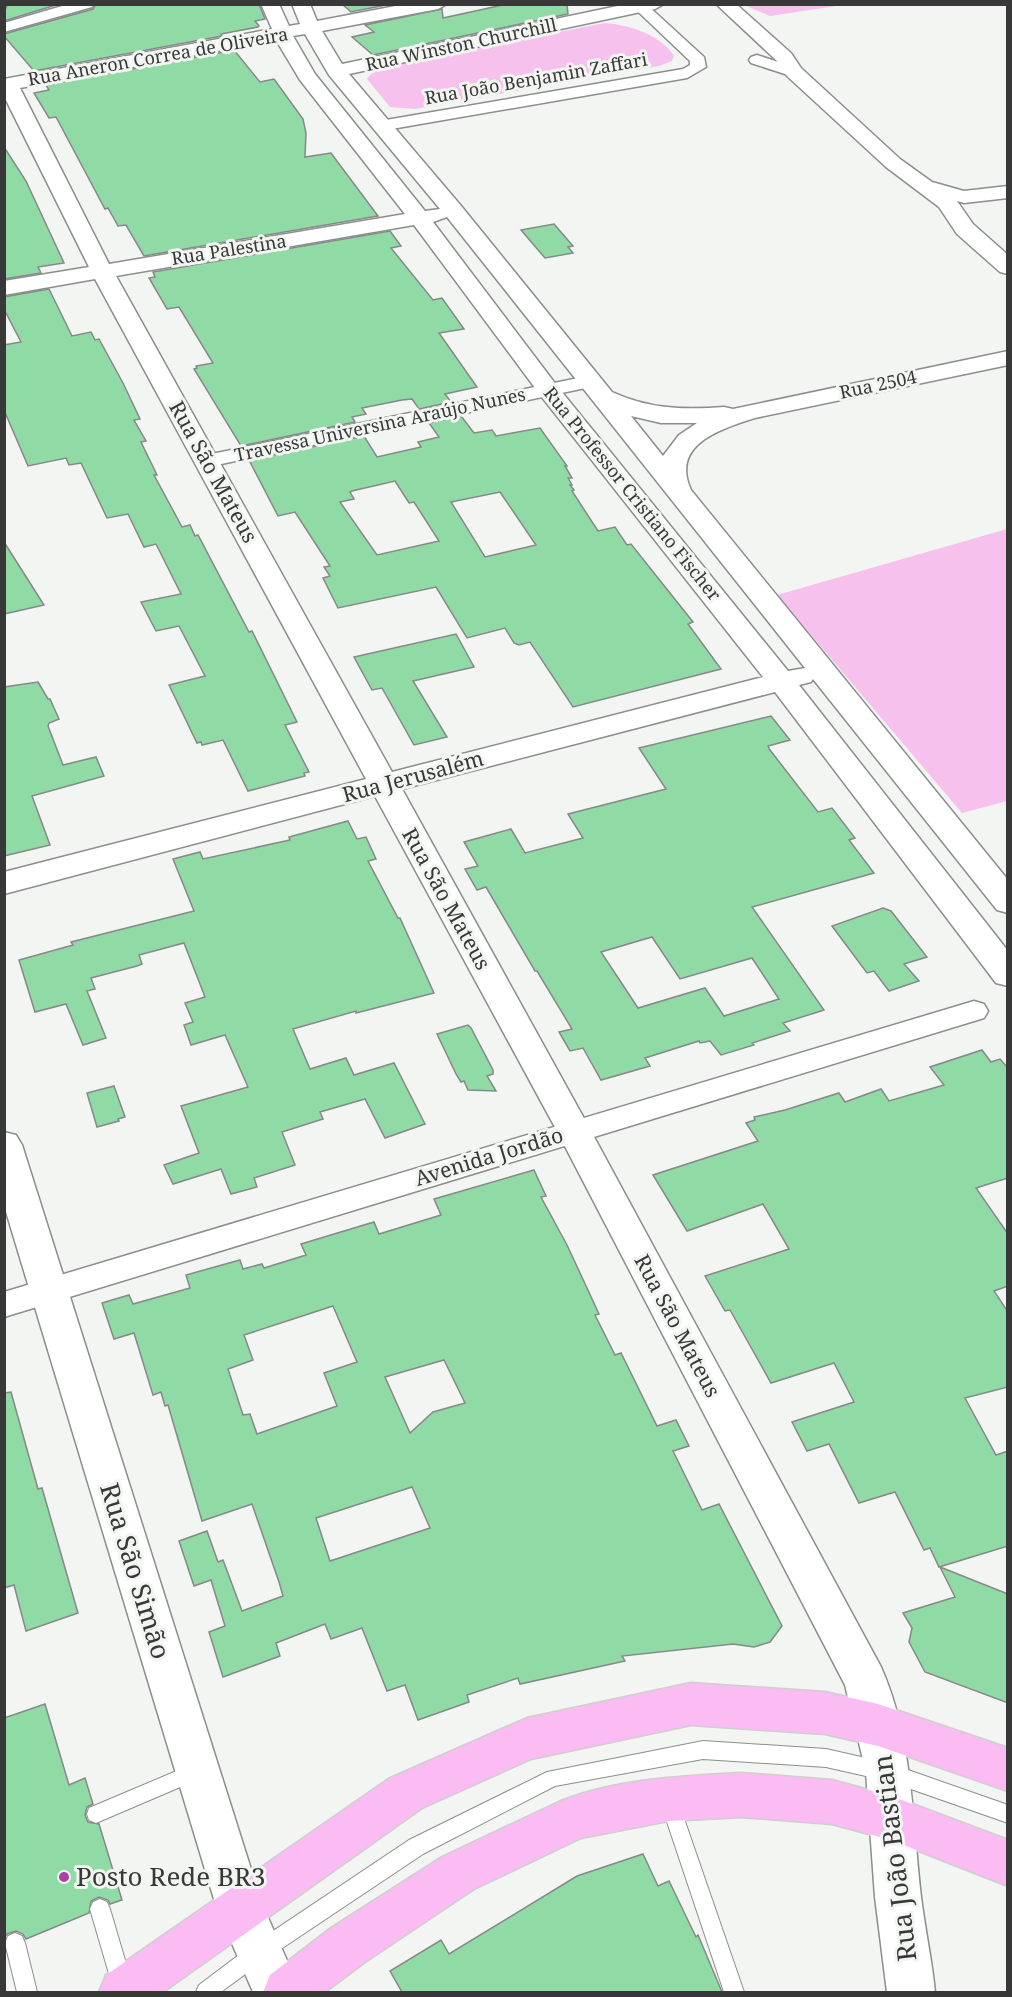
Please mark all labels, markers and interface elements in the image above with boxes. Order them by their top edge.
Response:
street label: Rua Winston Churchill [363,12,559,76]
street label: Rua Aneron Correa de Oliveira [26,21,290,91]
street label: Rua João Benjamin Zaffari [423,47,649,109]
street label: Rua Palestina [170,228,288,270]
street label: Rua 2504 [837,364,919,404]
street label: Travessa Universina Araújo Nunes [232,381,527,467]
street label: Rua Professor Cristiano Fischer [539,381,727,606]
street label: Rua São Mateus [163,396,264,547]
street label: Rua Jerusalém [339,744,487,808]
street label: Rua São Mateus [396,823,497,974]
street label: Avenida Jordão [411,1120,566,1192]
street label: Rua São Mateus [628,1249,727,1402]
street label: Rua São Simão [92,1478,180,1663]
street label: Rua João Bastian [863,1753,925,1963]
place label: Posto Rede BR3 [76,1858,266,1894]
marker: Posto Rede BR3 [57,1870,71,1884]

